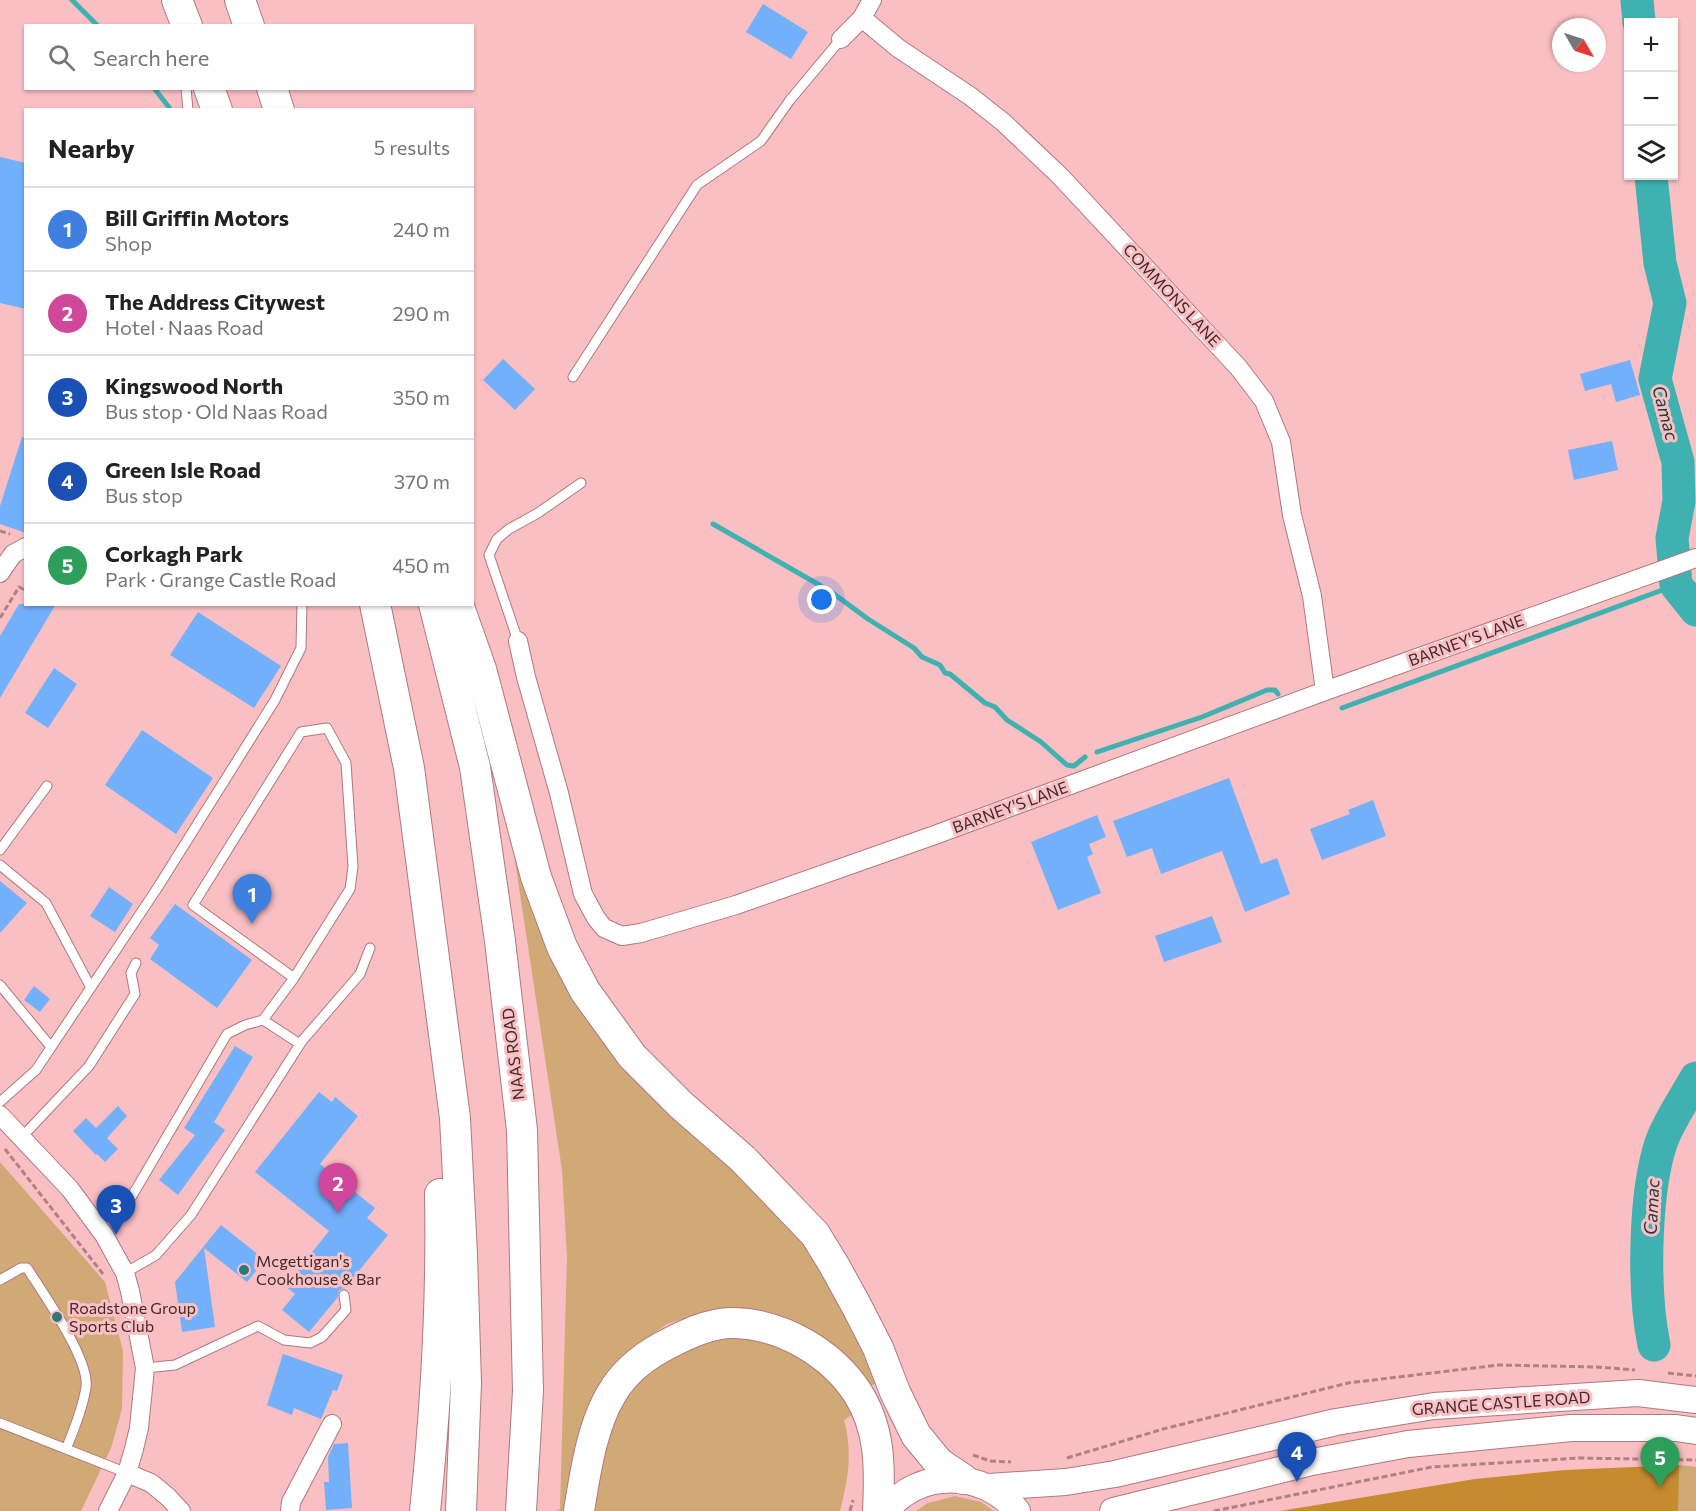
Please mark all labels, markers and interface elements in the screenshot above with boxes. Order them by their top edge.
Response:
north arrow [1552,18,1606,72]
map controls [1624,18,1678,180]
button: + [1624,18,1678,72]
search box [24,24,474,90]
icon: search [45,41,78,74]
text: Search here [93,44,209,71]
button: − [1624,72,1678,126]
button: layers [1624,126,1678,180]
text: Nearby [48,132,135,163]
text: 5 results [374,135,450,159]
text: Bill Griffin Motors [105,204,289,231]
text: 1 [63,217,72,241]
text: 240 m [393,217,450,241]
text: Shop [105,231,152,255]
street label: COMMONS LANE [1120,239,1225,350]
text: The Address Citywest [105,288,325,315]
text: 2 [62,301,73,325]
text: 290 m [392,301,450,325]
text: Hotel · Naas Road [105,315,264,339]
text: Kingswood North [105,372,283,399]
water label: Camac [1648,383,1684,443]
text: 3 [62,385,73,409]
text: 350 m [393,385,450,409]
text: Bus stop · Old Naas Road [105,399,328,423]
text: Green Isle Road [105,456,261,483]
text: 4 [61,469,74,493]
text: 370 m [394,469,450,493]
text: Bus stop [105,483,183,507]
text: Corkagh Park [105,540,243,567]
text: 5 [62,553,73,577]
text: 450 m [392,553,450,577]
text: Park · Grange Castle Road [105,567,336,591]
your location [807,585,836,614]
street label: BARNEY'S LANE [1406,610,1526,669]
street label: BARNEY'S LANE [950,777,1070,836]
pin: 1 [232,874,272,924]
street label: NAAS ROAD [497,1007,528,1101]
pin: 2 [318,1164,358,1213]
water label: Camac [1639,1178,1663,1235]
pin: 3 [96,1186,136,1235]
place label: Mcgettigan's Cookhouse & Bar [256,1251,382,1288]
marker: Mcgettigan's Cookhouse & Bar [237,1263,251,1277]
place label: Roadstone Group Sports Club [69,1298,196,1335]
marker: Roadstone Group Sports Club [50,1310,64,1324]
street label: GRANGE CASTLE ROAD [1411,1387,1591,1418]
pin: 4 [1278,1432,1316,1482]
pin: 5 [1640,1438,1680,1487]

